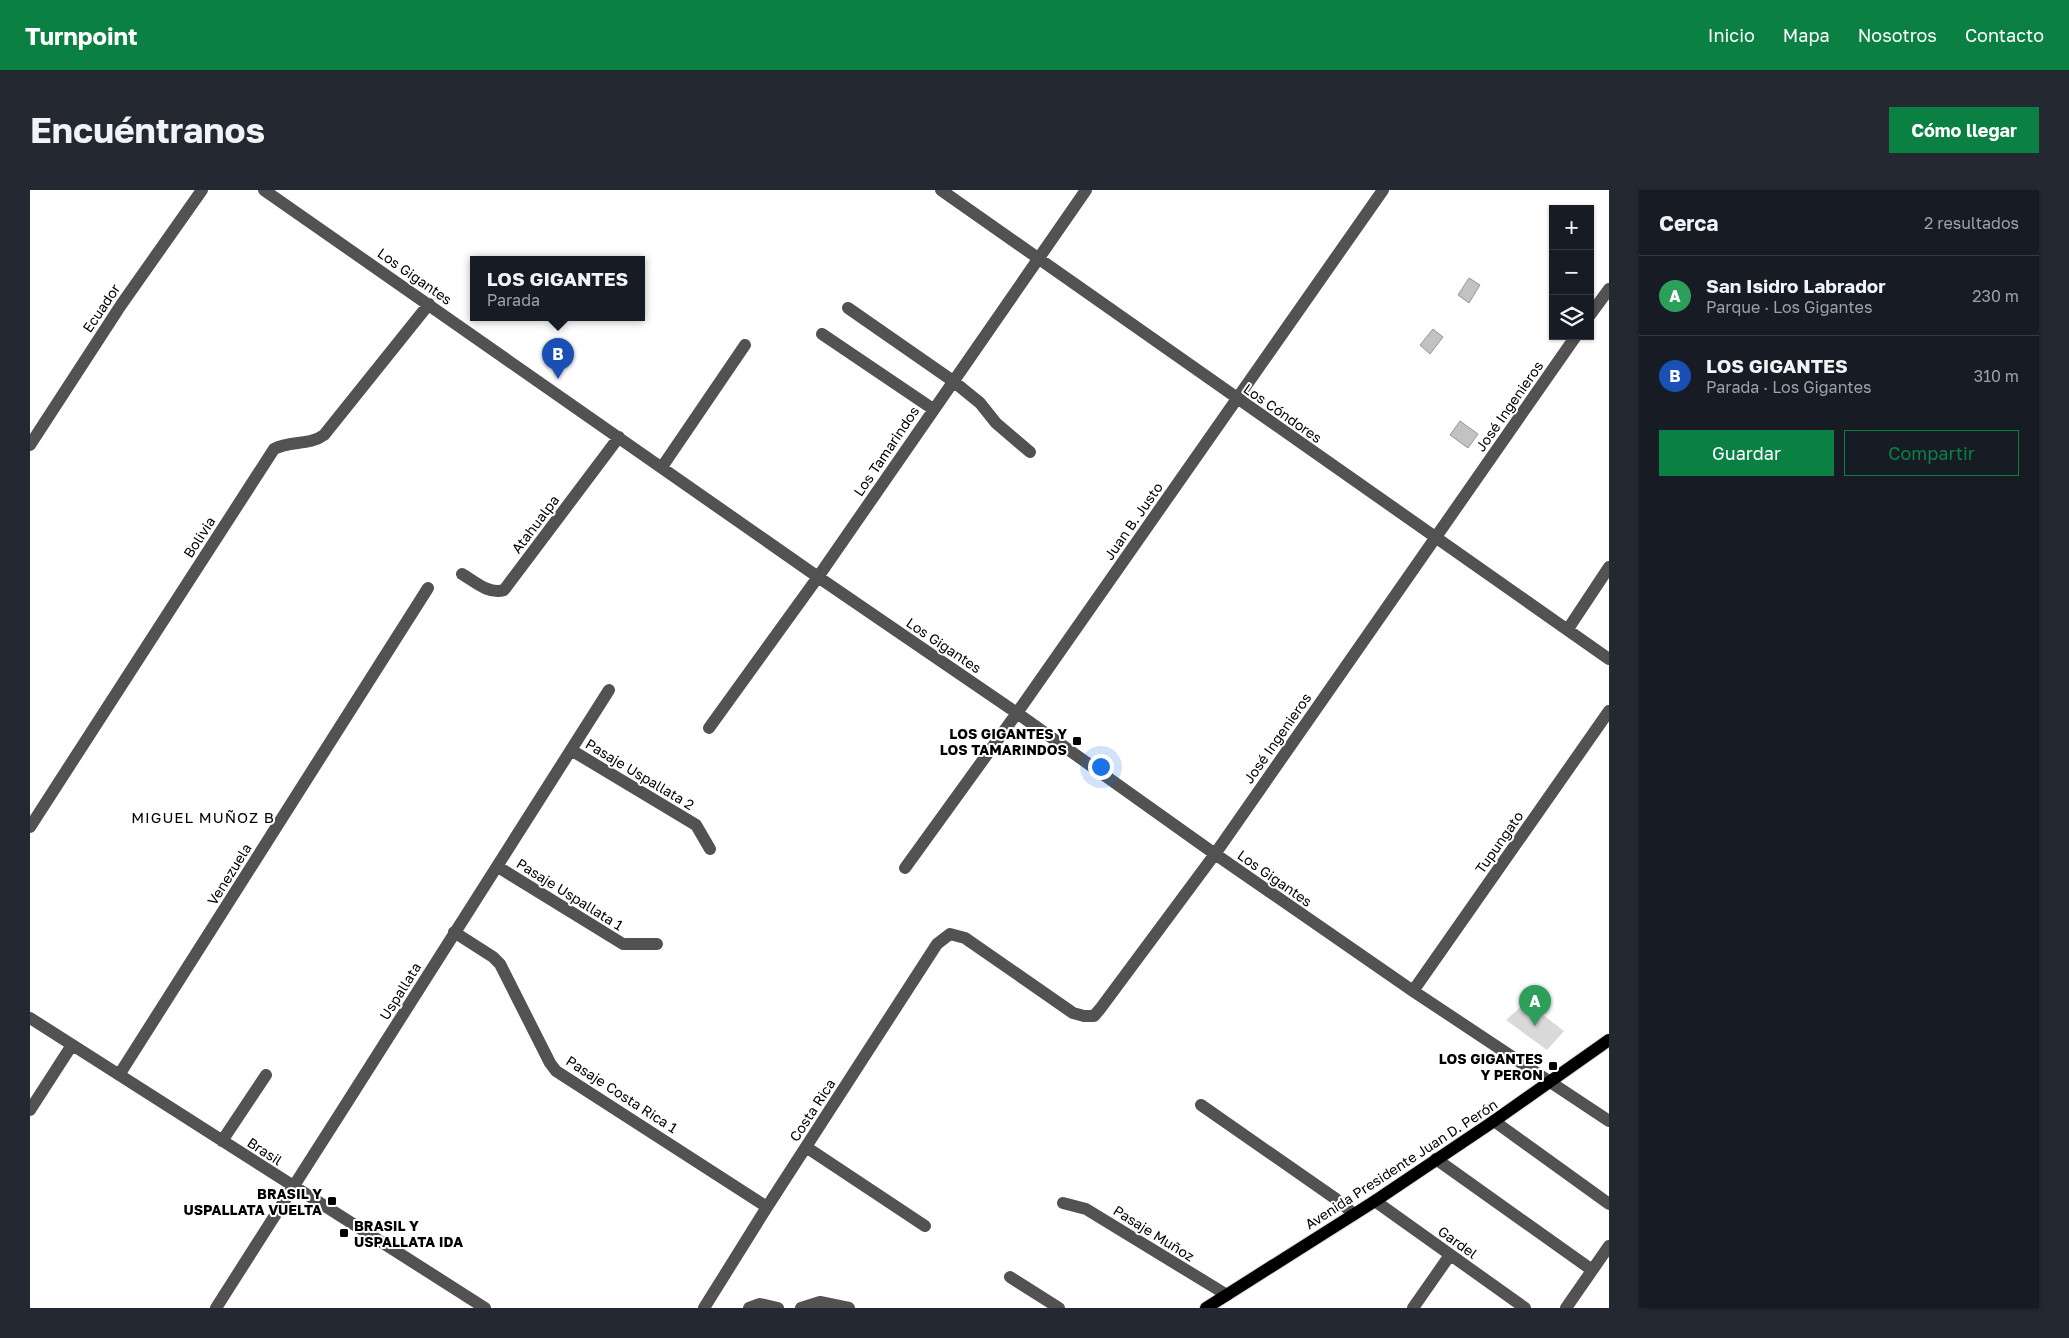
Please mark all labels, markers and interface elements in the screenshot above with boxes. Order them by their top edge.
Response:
text: Turnpoint [25,21,138,50]
text: Inicio [1708,24,1755,46]
text: Mapa [1783,24,1830,46]
text: Nosotros [1858,24,1937,46]
text: Contacto [1965,24,2044,46]
button: Cómo llegar [1889,107,2039,153]
text: Encuéntranos [30,109,265,151]
map controls [1549,205,1594,340]
button: + [1549,205,1594,250]
text: Cerca [1659,210,1718,236]
text: 2 resultados [1924,213,2019,233]
street label: Los Gigantes [375,244,455,308]
button: − [1549,250,1594,295]
popup [470,256,645,321]
text: LOS GIGANTES [487,267,628,290]
text: San Isidro Labrador [1706,274,1886,297]
street label: Ecuador [79,280,124,336]
text: A [1669,286,1681,306]
text: 230 m [1972,286,2019,306]
text: Parada [487,290,540,310]
button: layers [1549,295,1594,340]
text: Parque · Los Gigantes [1706,297,1872,317]
pin: B [542,338,574,379]
text: LOS GIGANTES [1706,354,1848,377]
street label: José Ingenieros [1471,357,1547,455]
text: B [1669,366,1681,386]
text: 310 m [1974,366,2019,386]
text: Parada · Los Gigantes [1706,377,1872,397]
street label: Los Cóndores [1241,380,1325,446]
street label: Los Tamarindos [850,403,922,499]
button: Guardar [1659,430,1834,476]
button: Compartir [1844,430,2019,476]
street label: Juan B. Justo [1100,479,1166,563]
street label: Atahualpa [508,492,562,556]
street label: Bolivia [179,513,219,561]
street label: Los Gigantes [903,614,985,676]
street label: José Ingenieros [1239,689,1315,787]
place label: LOS GIGANTES Y LOS TAMARINDOS [940,725,1067,758]
street label: Pasaje Uspallata 2 [583,735,697,813]
marker: LOS GIGANTES Y LOS TAMARINDOS [1071,735,1083,747]
your location [1088,754,1114,780]
district label: MIGUEL MUÑOZ B [131,808,275,826]
street label: Tupungato [1471,808,1527,876]
street label: Venezuela [203,840,255,908]
street label: Los Gigantes [1235,846,1315,910]
street label: Pasaje Uspallata 1 [514,854,627,934]
street label: Uspallata [376,959,424,1023]
pin: A [1519,985,1551,1026]
place label: LOS GIGANTES Y PERON [1439,1050,1543,1083]
street label: Pasaje Costa Rica 1 [563,1052,681,1136]
marker: LOS GIGANTES Y PERON [1547,1060,1559,1072]
street label: Costa Rica [785,1076,839,1144]
street label: Avenida Presidente Juan D. Perón [1302,1095,1500,1233]
street label: Brasil [244,1133,286,1169]
place label: BRASIL Y USPALLATA VUELTA [183,1185,322,1218]
marker: BRASIL Y USPALLATA VUELTA [326,1195,338,1207]
street label: Pasaje Muñoz [1110,1201,1198,1265]
place label: BRASIL Y USPALLATA IDA [354,1217,463,1250]
street label: Gardel [1435,1222,1481,1262]
marker: BRASIL Y USPALLATA IDA [338,1227,350,1239]

